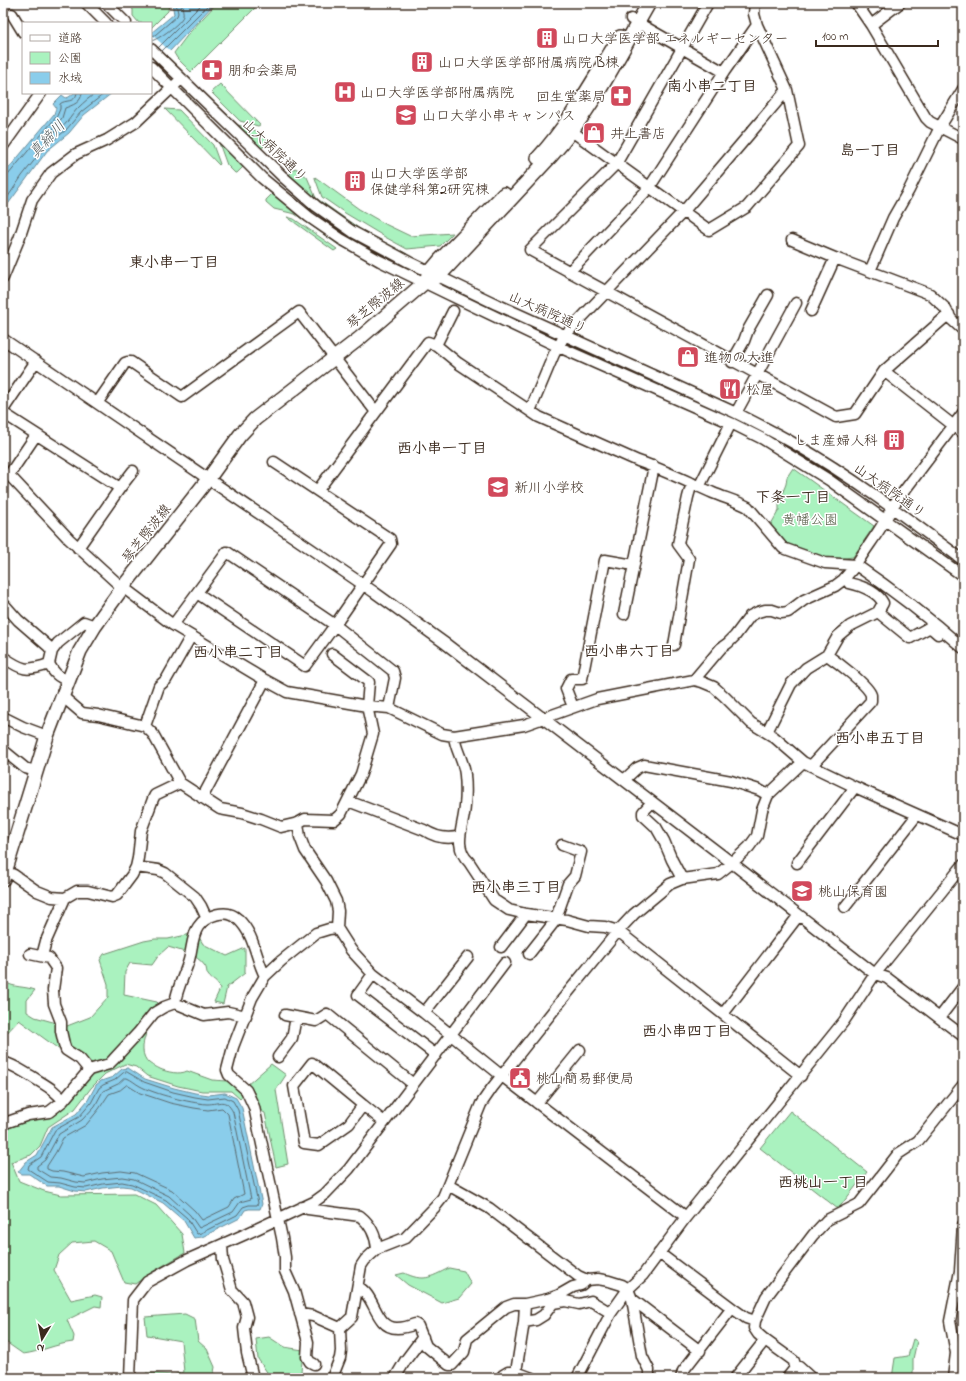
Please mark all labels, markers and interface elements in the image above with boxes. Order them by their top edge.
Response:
legend [22,22,152,94]
scale bar [816,22,938,48]
building icon: 山口大学医学部 エネルギーセンター [534,25,560,51]
text: 100 m [822,28,849,46]
place label: 山口大学医学部 エネルギーセンター [562,29,788,50]
text: 道路 [58,30,82,48]
building icon: 山口大学医学部附属病院 B棟 [409,49,435,75]
text: 公園 [58,50,82,68]
place label: 山口大学医学部附属病院 B棟 [438,53,620,74]
pharmacy icon: 朋和会薬局 [199,57,225,83]
place label: 朋和会薬局 [228,61,298,82]
text: 水域 [58,70,82,88]
district label: 南小串二丁目 [667,76,757,98]
hospital icon: 山口大学医学部附属病院 [332,79,358,105]
place label: 山口大学医学部附属病院 [360,83,514,104]
pharmacy icon: 回生堂薬局 [608,83,634,109]
place label: 回生堂薬局 [536,87,606,108]
school or university icon: 山口大学小串キャンパス [393,102,419,128]
place label: 山口大学小串キャンパス [422,106,575,127]
street label: 山大病院通り [236,114,311,188]
water label: 真締川 [24,116,71,164]
shop icon: 井上書店 [581,120,607,146]
place label: 井上書店 [610,124,666,145]
district label: 島一丁目 [840,140,900,162]
place label: 山口大学医学部 保健学科第2研究棟 [370,164,490,201]
building icon: 山口大学医学部 保健学科第2研究棟 [342,168,368,194]
district label: 東小串一丁目 [129,252,219,274]
street label: 琴芝際波線 [342,274,410,335]
street label: 山大病院通り [505,287,590,340]
shop icon: 進物の大進 [675,344,701,370]
place label: 進物の大進 [704,348,774,369]
restaurant icon: 松屋 [717,376,743,402]
place label: 松屋 [746,380,774,401]
building icon: しま産婦人科 [881,427,907,453]
place label: しま産婦人科 [794,431,878,452]
district label: 西小串一丁目 [397,438,487,460]
street label: 山大病院通り [849,459,930,524]
school or university icon: 新川小学校 [485,474,511,500]
place label: 新川小学校 [514,478,584,499]
district label: 下条一丁目 [755,487,831,509]
street label: 琴芝際波線 [117,500,177,568]
park label: 黄幡公園 [782,510,838,531]
district label: 西小串六丁目 [584,641,674,663]
district label: 西小串二丁目 [193,642,283,664]
district label: 西小串五丁目 [835,728,925,750]
district label: 西小串三丁目 [471,877,561,899]
school or university icon: 桃山保育園 [789,878,815,904]
place label: 桃山保育園 [818,882,888,903]
district label: 西小串四丁目 [642,1021,732,1043]
public building icon: 桃山簡易郵便局 [507,1065,533,1091]
place label: 桃山簡易郵便局 [536,1069,634,1090]
district label: 西桃山一丁目 [778,1172,868,1194]
north arrow [22,1319,62,1359]
text: N [35,1339,45,1356]

